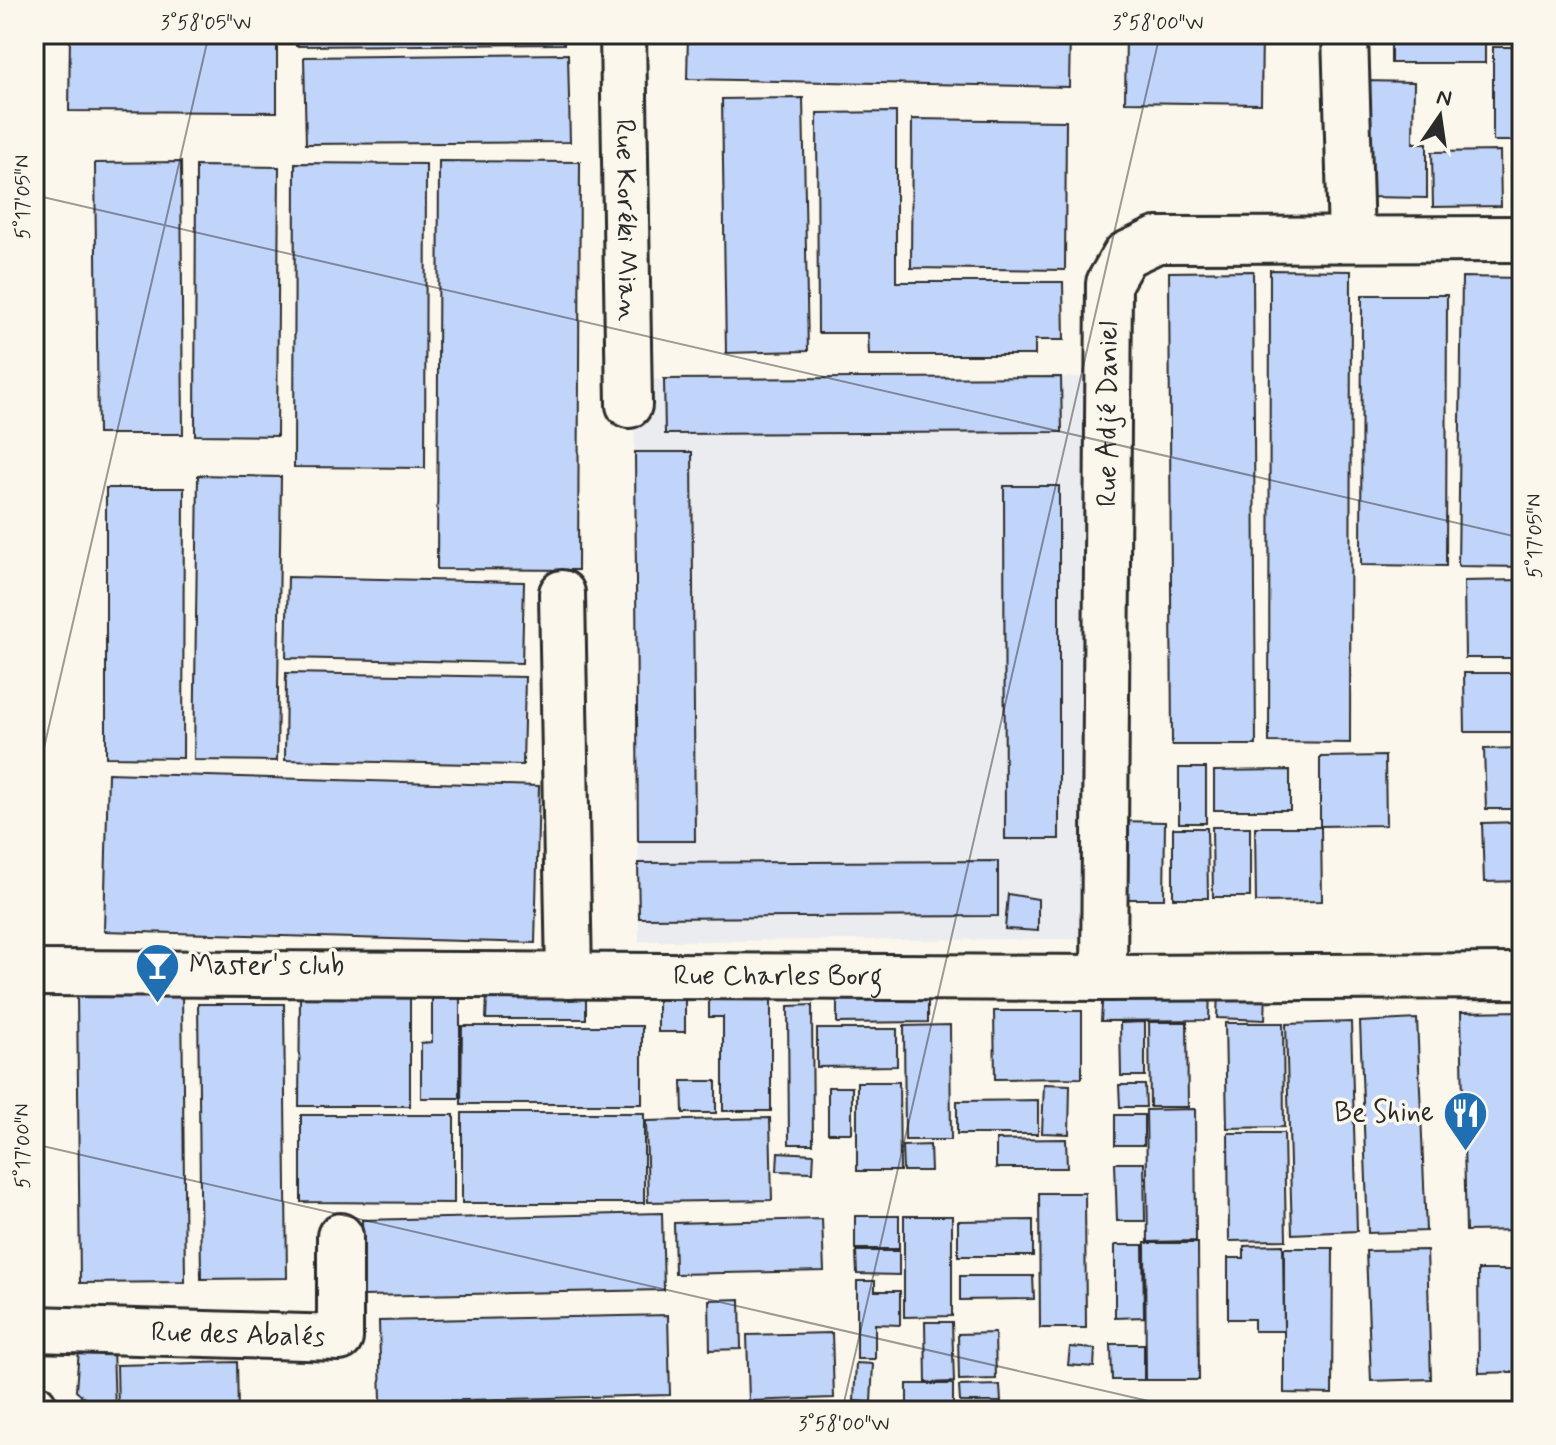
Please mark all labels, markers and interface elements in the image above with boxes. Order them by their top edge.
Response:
text: 3°58'05"W [161,10,251,37]
text: 3°58'00"W [1112,10,1204,37]
north arrow [1400,76,1480,156]
text: N [1434,83,1454,114]
street label: Rue Koréki Mian [606,119,646,321]
text: 5°17'05"N [10,155,37,239]
street label: Rue Adjé Daniel [1089,321,1127,507]
text: 5°17'05"N [1522,494,1549,578]
bar icon: Master's club [134,942,182,1005]
place label: Master's club [189,948,344,985]
street label: Rue Charles Borg [673,957,883,998]
restaurant icon: Be Shine [1441,1089,1489,1152]
place label: Be Shine [1334,1095,1434,1132]
text: 5°17'00"N [10,1103,37,1189]
street label: Rue des Abalés [150,1314,325,1356]
text: 3°58'00"W [798,1411,890,1438]

